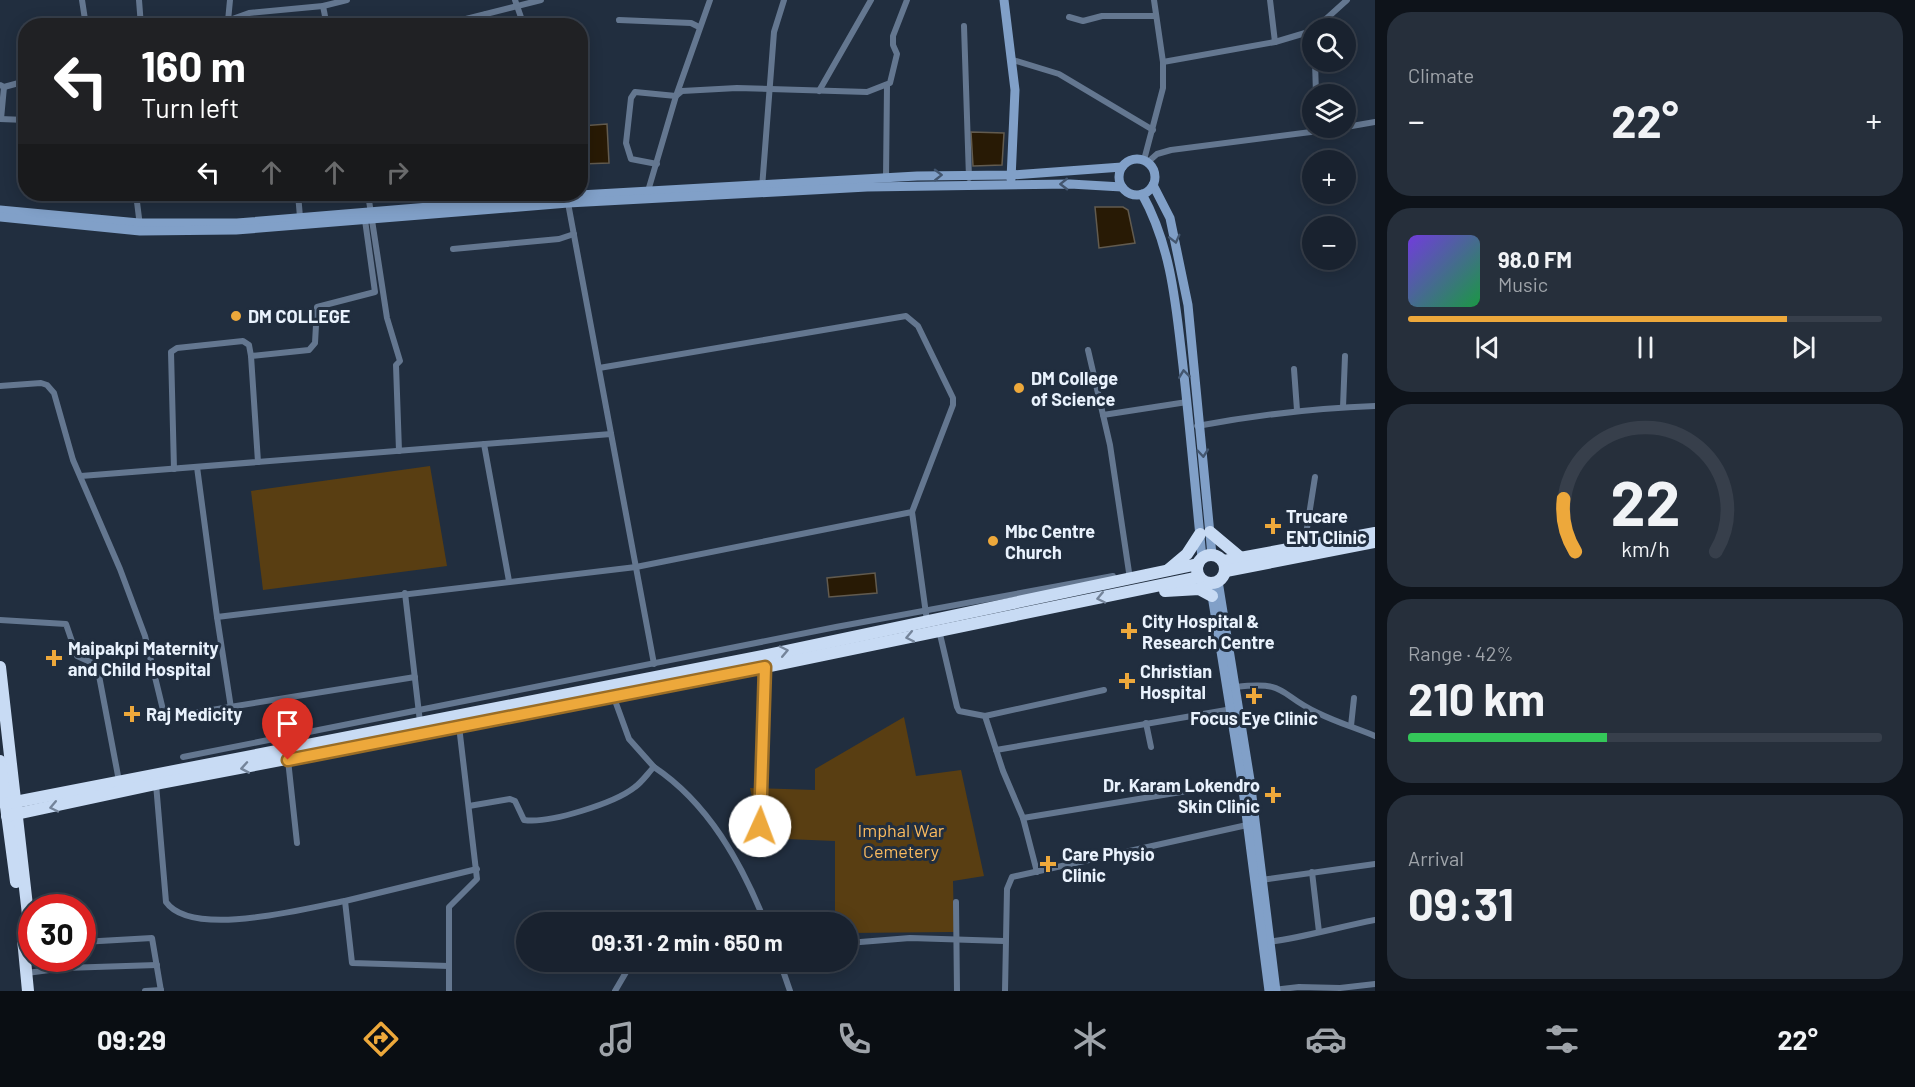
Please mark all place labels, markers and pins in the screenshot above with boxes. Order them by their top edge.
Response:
place label: DM COLLEGE [248,305,350,327]
marker: DM COLLEGE [229,309,243,323]
place label: DM College of Science [1031,367,1118,410]
marker: DM College of Science [1012,381,1026,395]
place label: Trucare ENT Clinic [1286,505,1367,548]
marker: Trucare ENT Clinic [1264,517,1282,535]
place label: Mbc Centre Church [1005,520,1095,563]
marker: Mbc Centre Church [986,534,1000,548]
place label: City Hospital & Research Centre [1142,610,1275,653]
marker: City Hospital & Research Centre [1120,622,1138,640]
place label: Maipakpi Maternity and Child Hospital [68,637,219,680]
marker: Maipakpi Maternity and Child Hospital [45,649,63,667]
place label: Christian Hospital [1140,660,1212,703]
marker: Christian Hospital [1118,672,1136,690]
marker: Focus Eye Clinic [1245,687,1263,705]
pin [262,698,313,760]
place label: Raj Medicity [146,703,242,725]
marker: Raj Medicity [123,705,141,723]
place label: Focus Eye Clinic [1190,707,1318,729]
place label: Dr. Karam Lokendro Skin Clinic [1103,774,1260,817]
marker: Dr. Karam Lokendro Skin Clinic [1264,786,1282,804]
place label: Care Physio Clinic [1062,843,1155,886]
marker: Care Physio Clinic [1039,855,1057,873]

